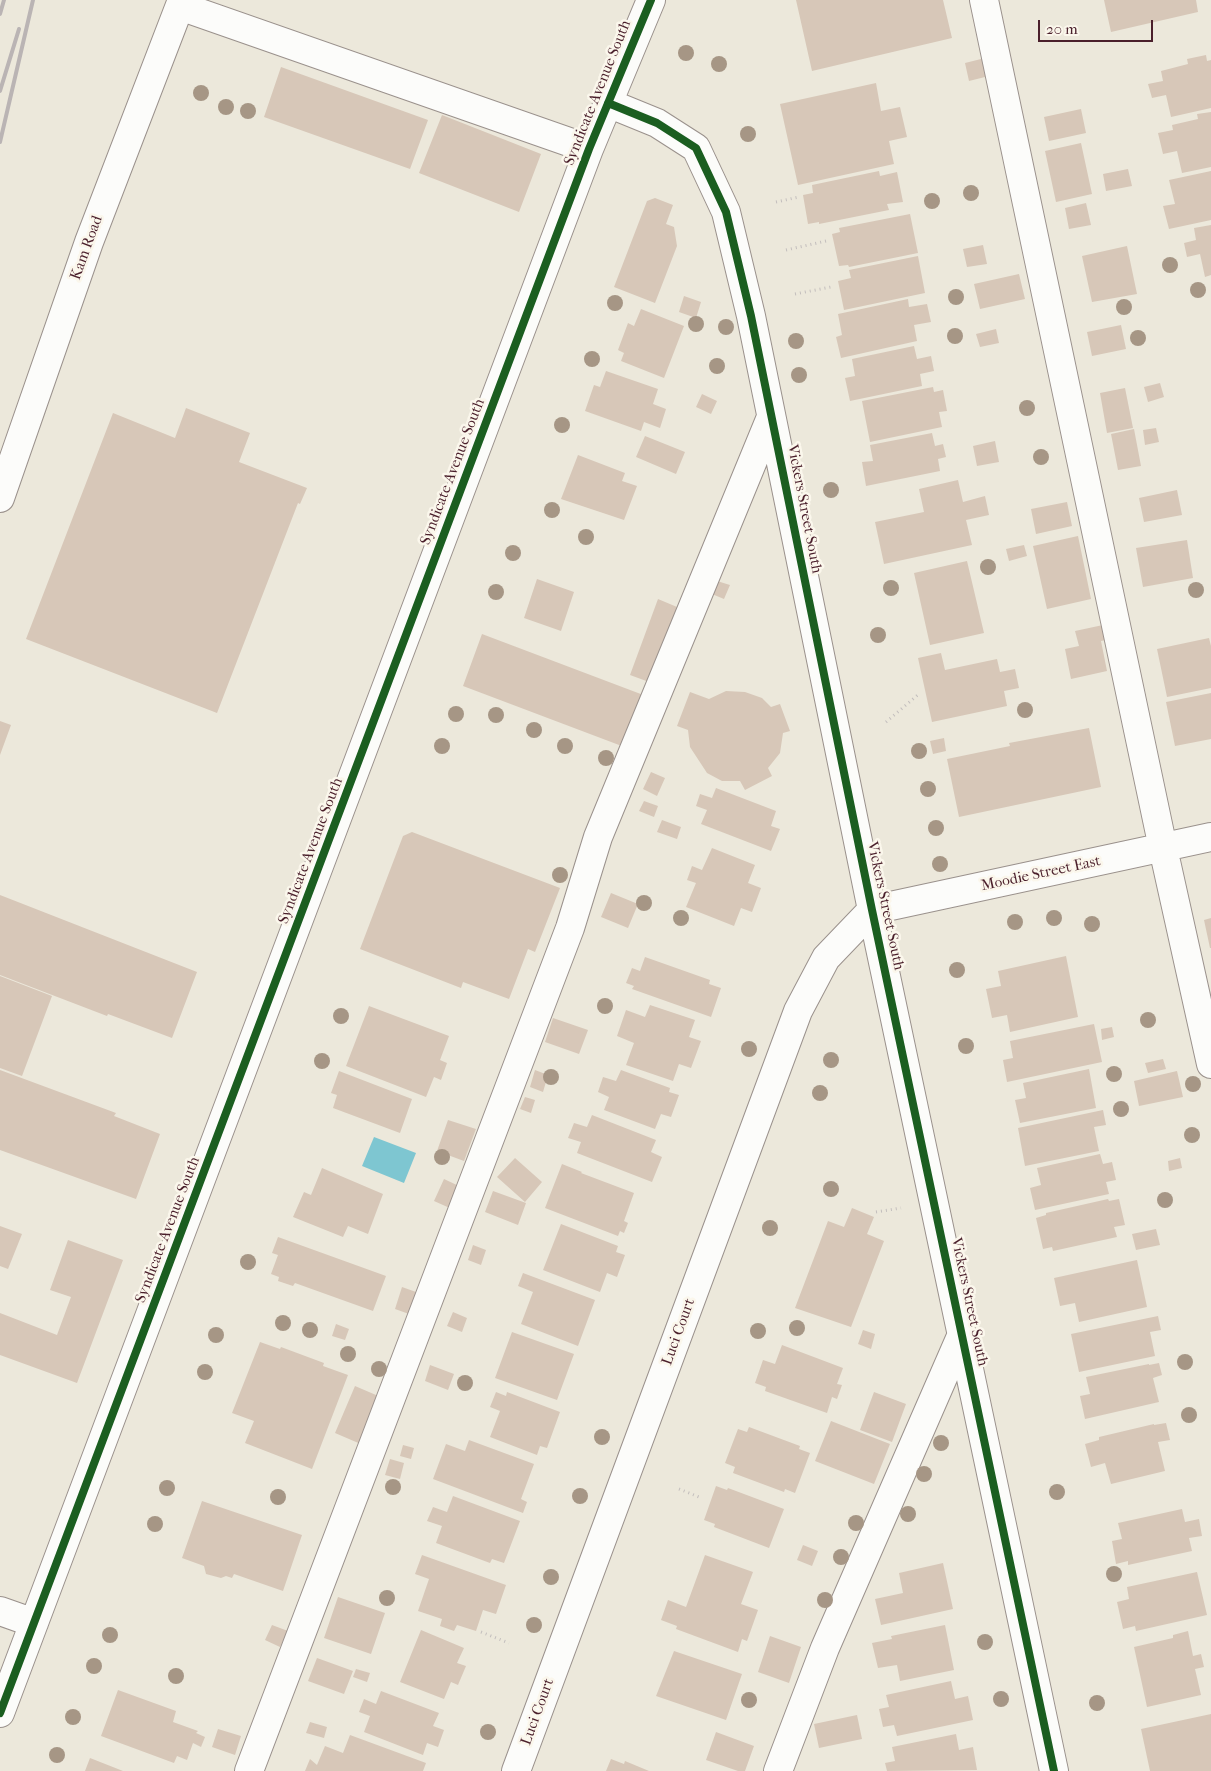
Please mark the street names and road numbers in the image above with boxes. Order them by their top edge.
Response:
street label: Syndicate Avenue South [561,18,635,168]
street label: Kam Road [67,213,107,283]
street label: Syndicate Avenue South [417,396,489,548]
street label: Vickers Street South [783,443,825,575]
street label: Syndicate Avenue South [275,775,347,927]
street label: Vickers Street South [863,840,907,972]
street label: Moodie Street East [980,853,1102,895]
street label: Syndicate Avenue South [132,1154,204,1306]
street label: Vickers Street South [947,1236,991,1368]
street label: Luci Court [659,1296,699,1368]
street label: Luci Court [518,1676,558,1748]

